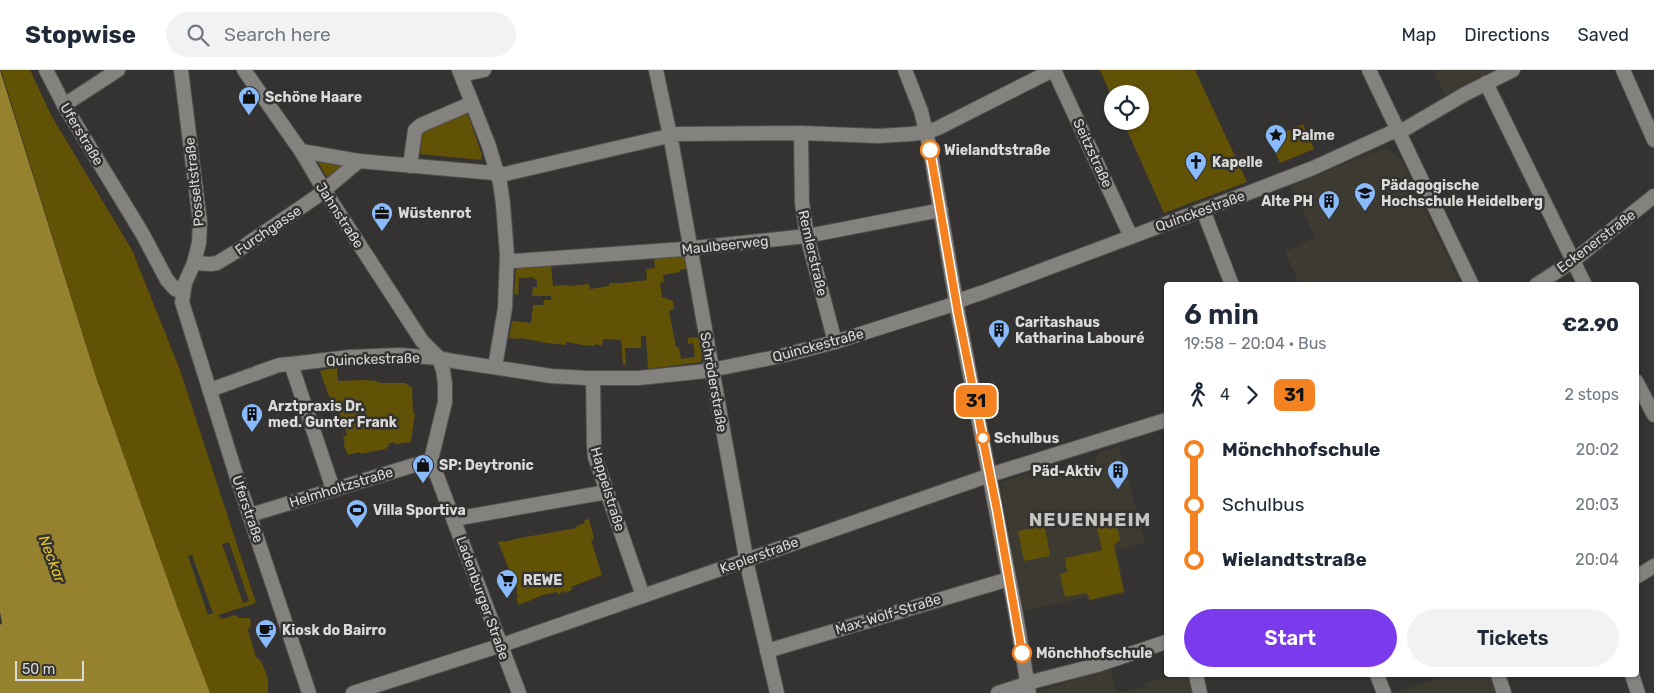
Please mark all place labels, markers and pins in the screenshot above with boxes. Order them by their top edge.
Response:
shop icon: Schöne Haare [237,85,261,116]
place label: Schöne Haare [265,89,362,106]
place icon: Palme [1264,123,1288,154]
place label: Palme [1292,127,1335,144]
marker: Wielandtstraße [920,140,940,160]
place label: Wielandtstraße [944,142,1051,159]
church icon: Kapelle [1184,150,1208,181]
place label: Kapelle [1212,154,1263,171]
place label: Pädagogische Hochschule Heidelberg [1381,177,1543,210]
school or university icon: Pädagogische Hochschule Heidelberg [1353,181,1377,212]
building icon: Alte PH [1317,189,1341,220]
place label: Alte PH [1261,193,1313,210]
office icon: Wüstenrot [370,201,394,232]
place label: Wüstenrot [398,205,472,222]
place label: Caritashaus Katharina Labouré [1015,314,1144,347]
building icon: Caritashaus Katharina Labouré [987,318,1011,349]
place label: Arztpraxis Dr. med. Gunter Frank [268,398,398,431]
building icon: Arztpraxis Dr. med. Gunter Frank [240,402,264,433]
place label: Schulbus [994,430,1059,447]
marker: Schulbus [976,431,990,445]
shop icon: SP: Deytronic [411,453,435,484]
place label: SP: Deytronic [439,457,534,474]
building icon: Päd-Aktiv [1106,459,1130,490]
place label: Päd-Aktiv [1032,463,1103,480]
sports icon: Villa Sportiva [345,498,369,529]
place label: Villa Sportiva [373,502,466,519]
supermarket icon: REWE [495,568,519,599]
place label: REWE [523,572,562,589]
cafe icon: Kiosk do Bairro [254,618,278,649]
place label: Kiosk do Bairro [282,622,386,639]
marker: Mönchhofschule [1012,643,1032,663]
place label: Mönchhofschule [1036,645,1153,662]

